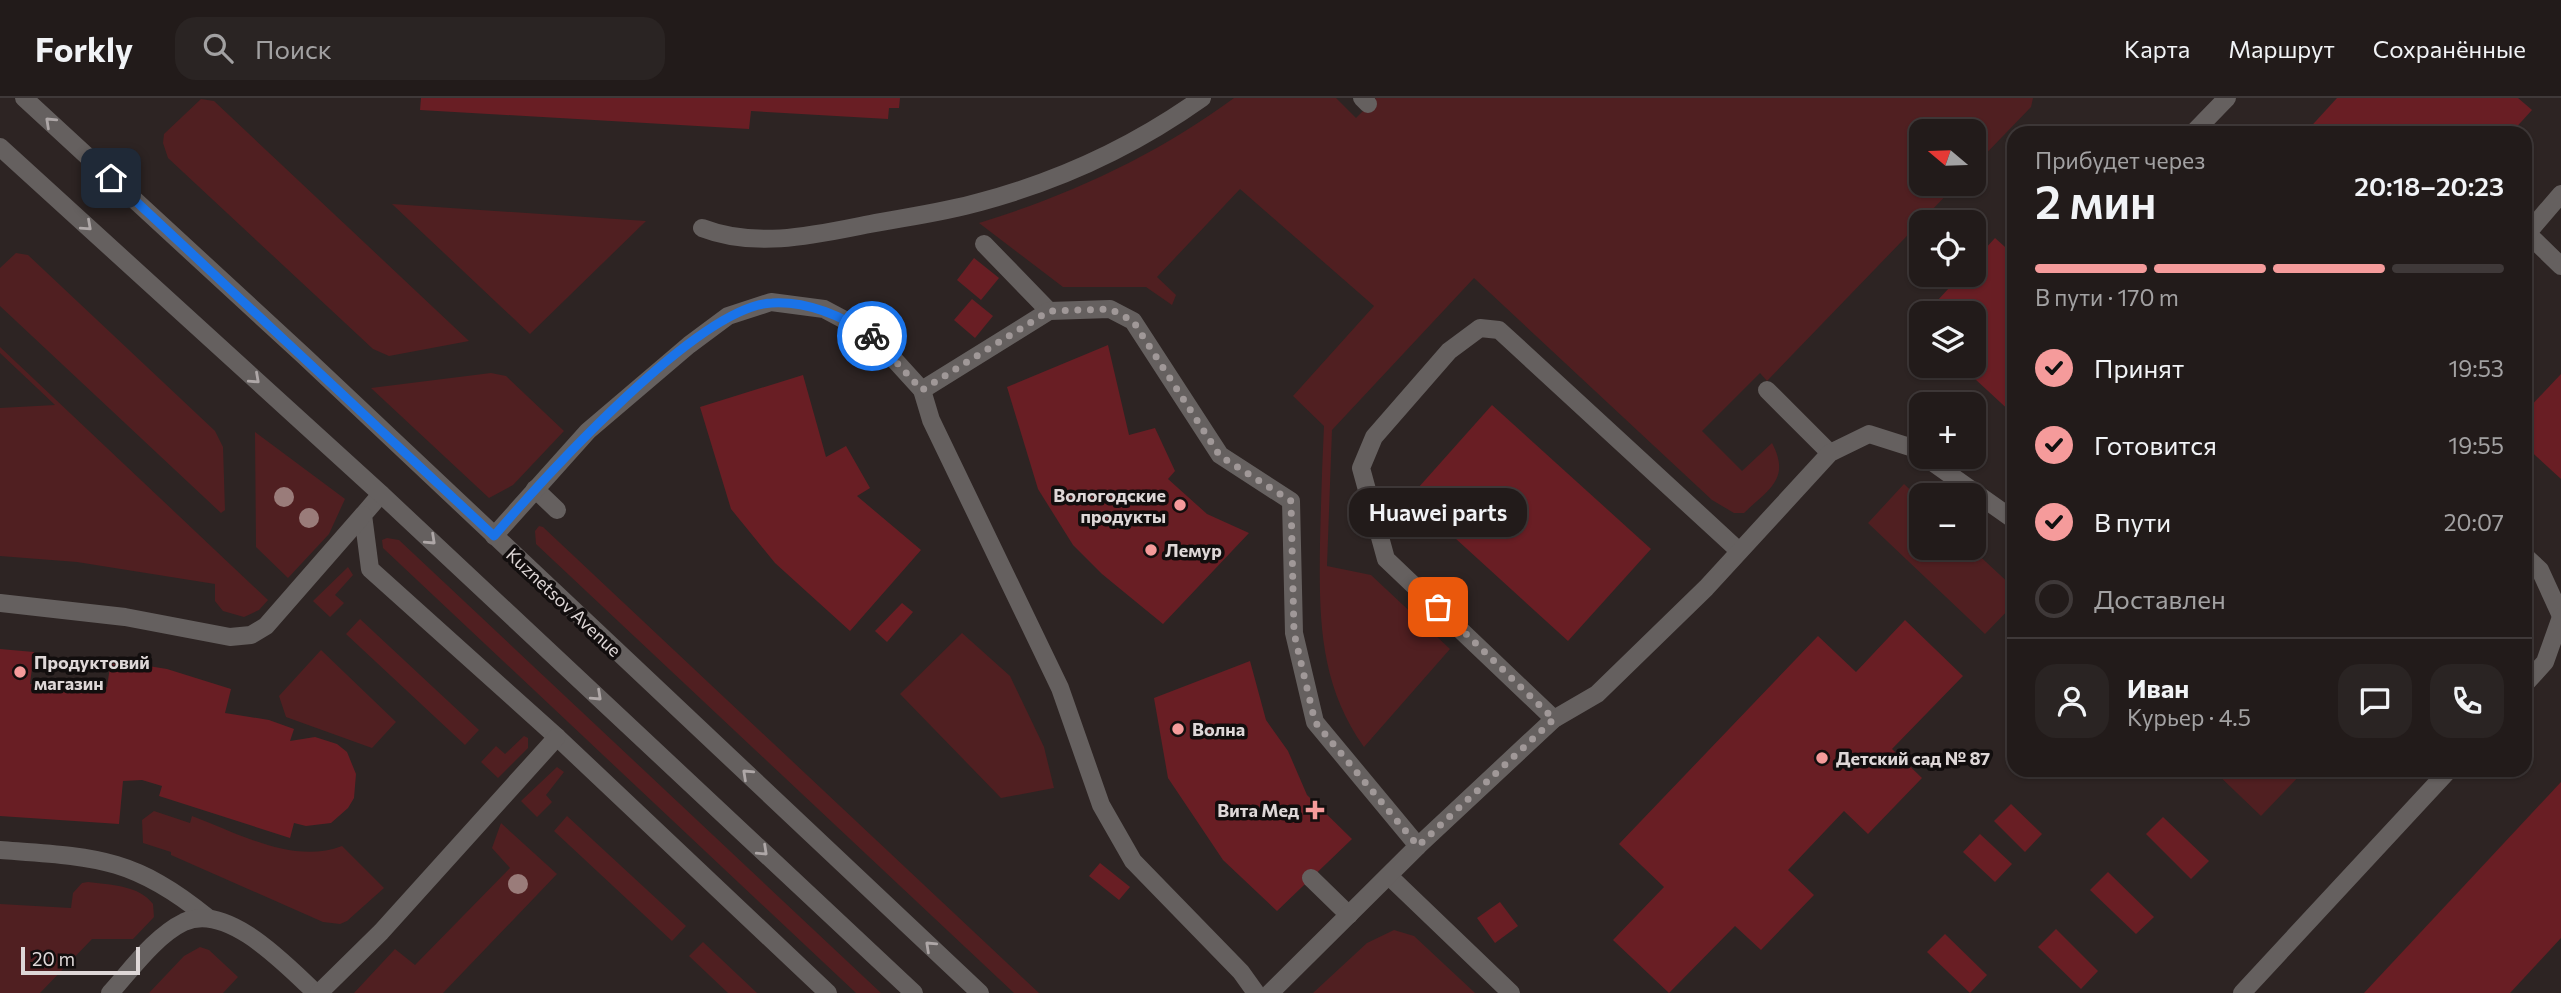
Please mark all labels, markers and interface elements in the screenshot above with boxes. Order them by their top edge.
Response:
search box [175,17,665,80]
text: Forkly [35,28,133,69]
icon: search [199,29,237,67]
text: Поиск [255,33,332,64]
text: Карта [2124,34,2190,63]
text: Маршрут [2228,34,2335,63]
text: Сохранённые [2373,34,2526,63]
one-way arrow [45,117,58,130]
north arrow [1909,119,1986,196]
map controls [1909,119,1986,560]
text: Прибудет через [2035,146,2205,174]
pin [81,148,141,208]
icon: home [92,159,130,197]
text: 20:18–20:23 [2354,170,2504,201]
text: 2 мин [2035,172,2157,228]
button: locate [1909,210,1986,287]
one-way arrow [79,218,92,230]
text: В пути · 170 m [2035,283,2179,311]
courier [837,301,907,371]
button: layers [1909,301,1986,378]
icon: bike [853,317,891,355]
icon: check [2035,349,2073,387]
text: Принят [2094,352,2184,383]
text: 19:53 [2448,354,2504,382]
one-way arrow [247,371,260,383]
button: + [1909,392,1986,469]
icon: check [2035,426,2073,464]
text: Готовится [2094,429,2217,460]
text: 19:55 [2448,431,2504,459]
button: − [1909,483,1986,560]
place label: Вологодские продукты [1053,484,1166,527]
callout: Huawei parts [1349,488,1527,537]
marker: Вологодские продукты [1172,497,1188,513]
text: Huawei parts [1369,498,1507,526]
icon: check [2035,503,2073,541]
text: В пути [2094,506,2171,537]
text: 20:07 [2444,508,2504,536]
one-way arrow [423,532,436,545]
place label: Лемур [1165,539,1222,561]
marker: Лемур [1143,542,1159,558]
street label: Kuznetsov Avenue [502,543,626,661]
pin [1408,577,1468,637]
text: Доставлен [2094,583,2226,614]
icon: bag [1419,588,1457,626]
place label: Продуктовий магазин [34,651,150,694]
marker: Продуктовий магазин [12,664,28,680]
button: person [2035,664,2109,738]
button: chat [2338,664,2412,738]
button: phone [2430,664,2504,738]
text: Иван [2127,672,2189,703]
one-way arrow [589,687,602,700]
text: Курьер · 4.5 [2127,703,2251,731]
place label: Волна [1192,718,1245,740]
marker: Волна [1170,721,1186,737]
place label: Детский сад № 87 [1836,747,1990,769]
marker: Детский сад № 87 [1814,750,1830,766]
one-way arrow [742,769,755,782]
place label: Вита Мед [1217,799,1299,821]
marker: Вита Мед [1305,800,1325,820]
one-way arrow [755,843,768,856]
one-way arrow [925,942,938,955]
scale bar [21,944,140,976]
text: 20 m [32,947,75,970]

